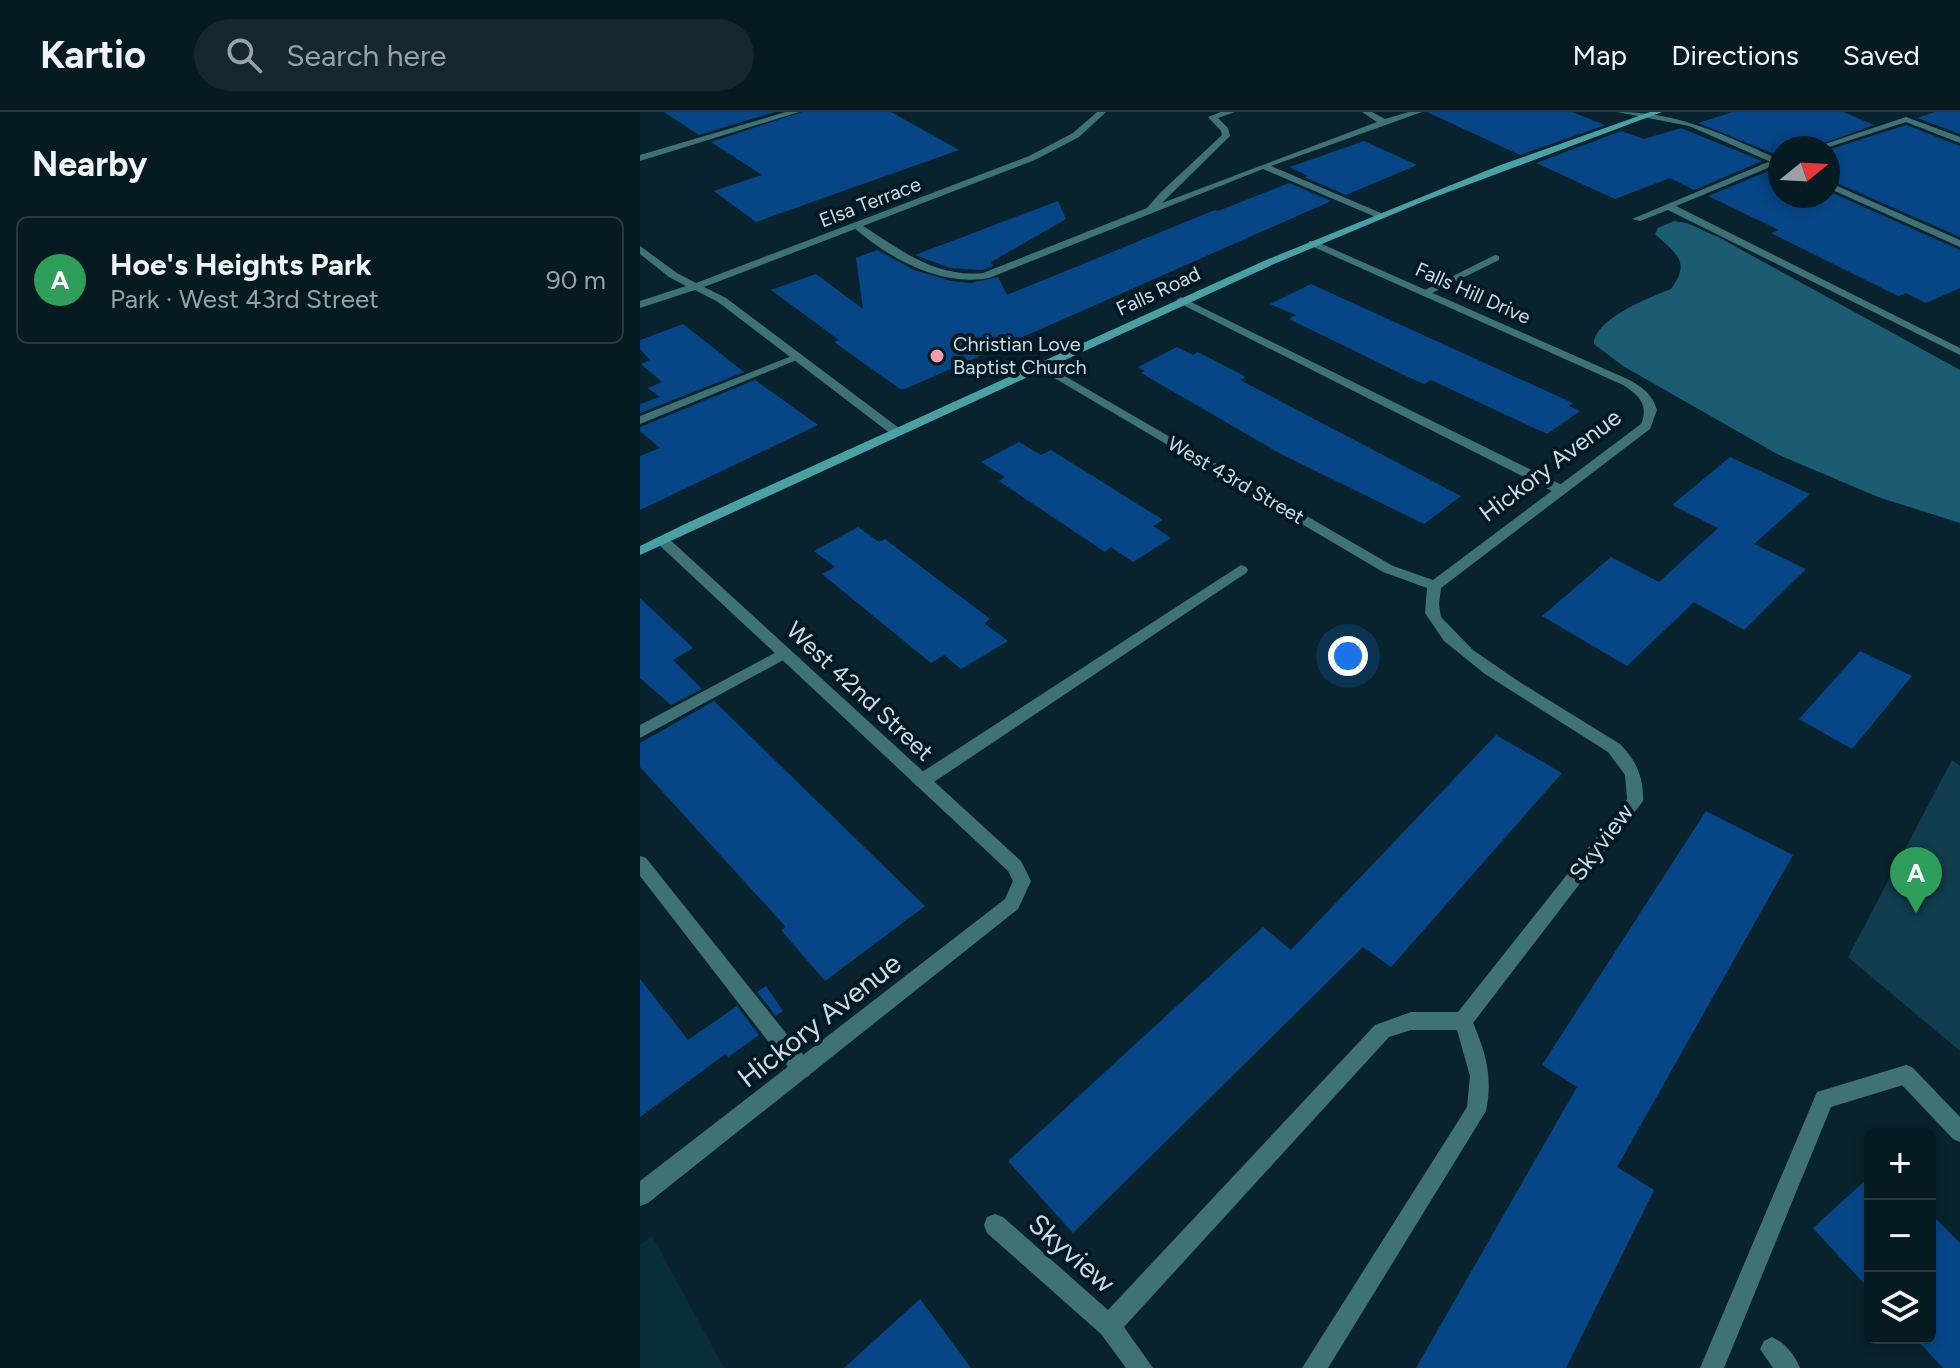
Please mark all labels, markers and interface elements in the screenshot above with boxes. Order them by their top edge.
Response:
search box [194,19,754,91]
text: Kartio [40,32,146,78]
icon: search [222,33,266,77]
text: Search here [286,37,446,74]
text: Map [1573,38,1627,72]
text: Directions [1671,38,1799,72]
text: Saved [1843,38,1920,72]
north arrow [1768,136,1840,208]
text: Nearby [32,144,147,185]
street label: Elsa Terrace [816,172,924,232]
text: Hoe's Heights Park [110,246,372,283]
street label: Falls Hill Drive [1412,257,1534,329]
street label: Falls Road [1112,261,1204,321]
text: A [51,264,69,296]
text: 90 m [546,264,606,296]
text: Park · West 43rd Street [110,283,379,315]
place label: Christian Love Baptist Church [953,332,1087,379]
marker: Christian Love Baptist Church [928,347,946,365]
street label: Hickory Avenue [1474,402,1626,528]
street label: West 43rd Street [1163,431,1309,529]
street label: West 42nd Street [781,616,939,766]
your location [1328,636,1368,676]
street label: Skyview [1563,798,1639,886]
pin: A [1890,847,1942,913]
street label: Hickory Avenue [731,946,907,1094]
map controls [1864,1128,1936,1344]
button: + [1864,1128,1936,1200]
button: − [1864,1200,1936,1272]
street label: Skyview [1022,1206,1122,1300]
button: layers [1864,1272,1936,1344]

